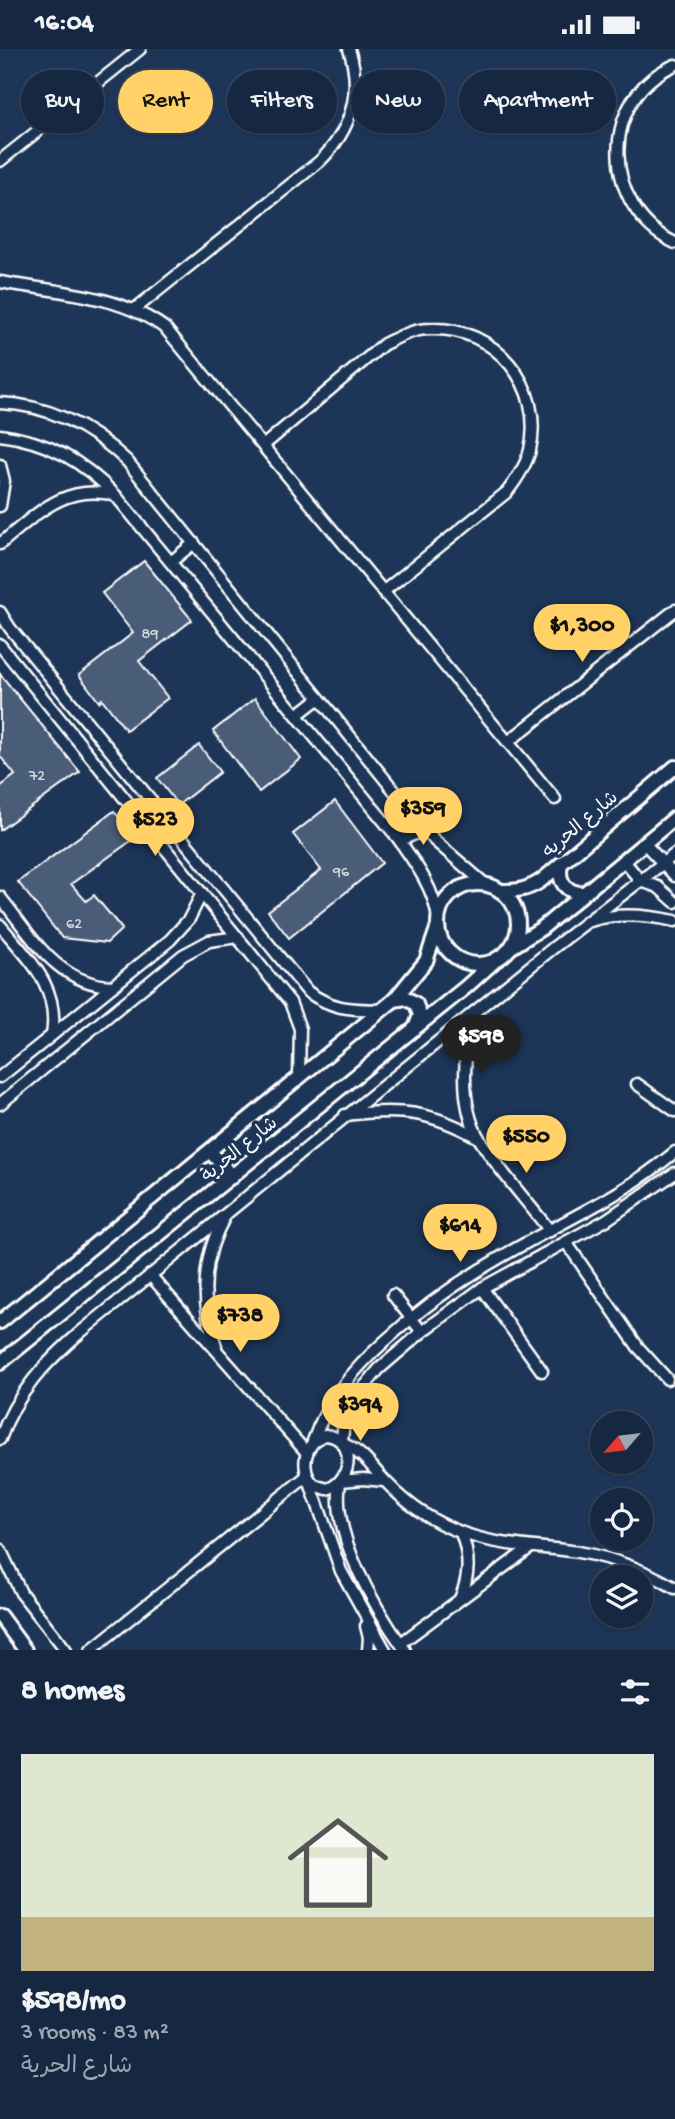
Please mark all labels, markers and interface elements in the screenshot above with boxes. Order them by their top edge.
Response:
text: 16:04 [35,9,94,40]
chip: Buy [21,70,104,133]
chip: Rent [118,70,213,133]
chip: Filters [227,70,337,133]
chip: New [351,70,445,133]
chip: Apartment [459,70,616,133]
pin: $1,300 [525,605,639,664]
text: $1,300 [550,613,614,640]
house number: 89 [142,626,158,645]
house number: 72 [28,768,45,787]
pin: $359 [382,787,464,847]
street label: شارع الحريه [539,787,624,864]
text: $359 [400,796,446,823]
pin: $523 [114,799,196,858]
text: $523 [132,807,178,834]
house number: 96 [332,864,350,883]
house number: 62 [66,916,82,935]
pin: $598 [440,1016,522,1075]
text: $598 [458,1024,504,1051]
street label: شارع الحرية [197,1113,283,1189]
pin: $550 [485,1115,567,1175]
text: $550 [502,1124,550,1151]
pin: $614 [419,1205,501,1264]
text: $614 [439,1213,481,1240]
pin: $738 [199,1295,281,1354]
text: $738 [217,1303,263,1330]
pin: $394 [319,1383,401,1443]
text: $394 [338,1392,382,1419]
north arrow [590,1411,653,1473]
map controls [590,1411,653,1628]
button: locate [590,1488,653,1551]
button: layers [590,1565,653,1628]
icon: filters [616,1673,654,1711]
text: 8 homes [21,1675,124,1710]
icon: home [275,1800,401,1926]
text: $598/mo [21,1985,126,2020]
text: 3 rooms · 83 m² [21,2020,169,2047]
text: شارع الحرية [21,2054,132,2081]

